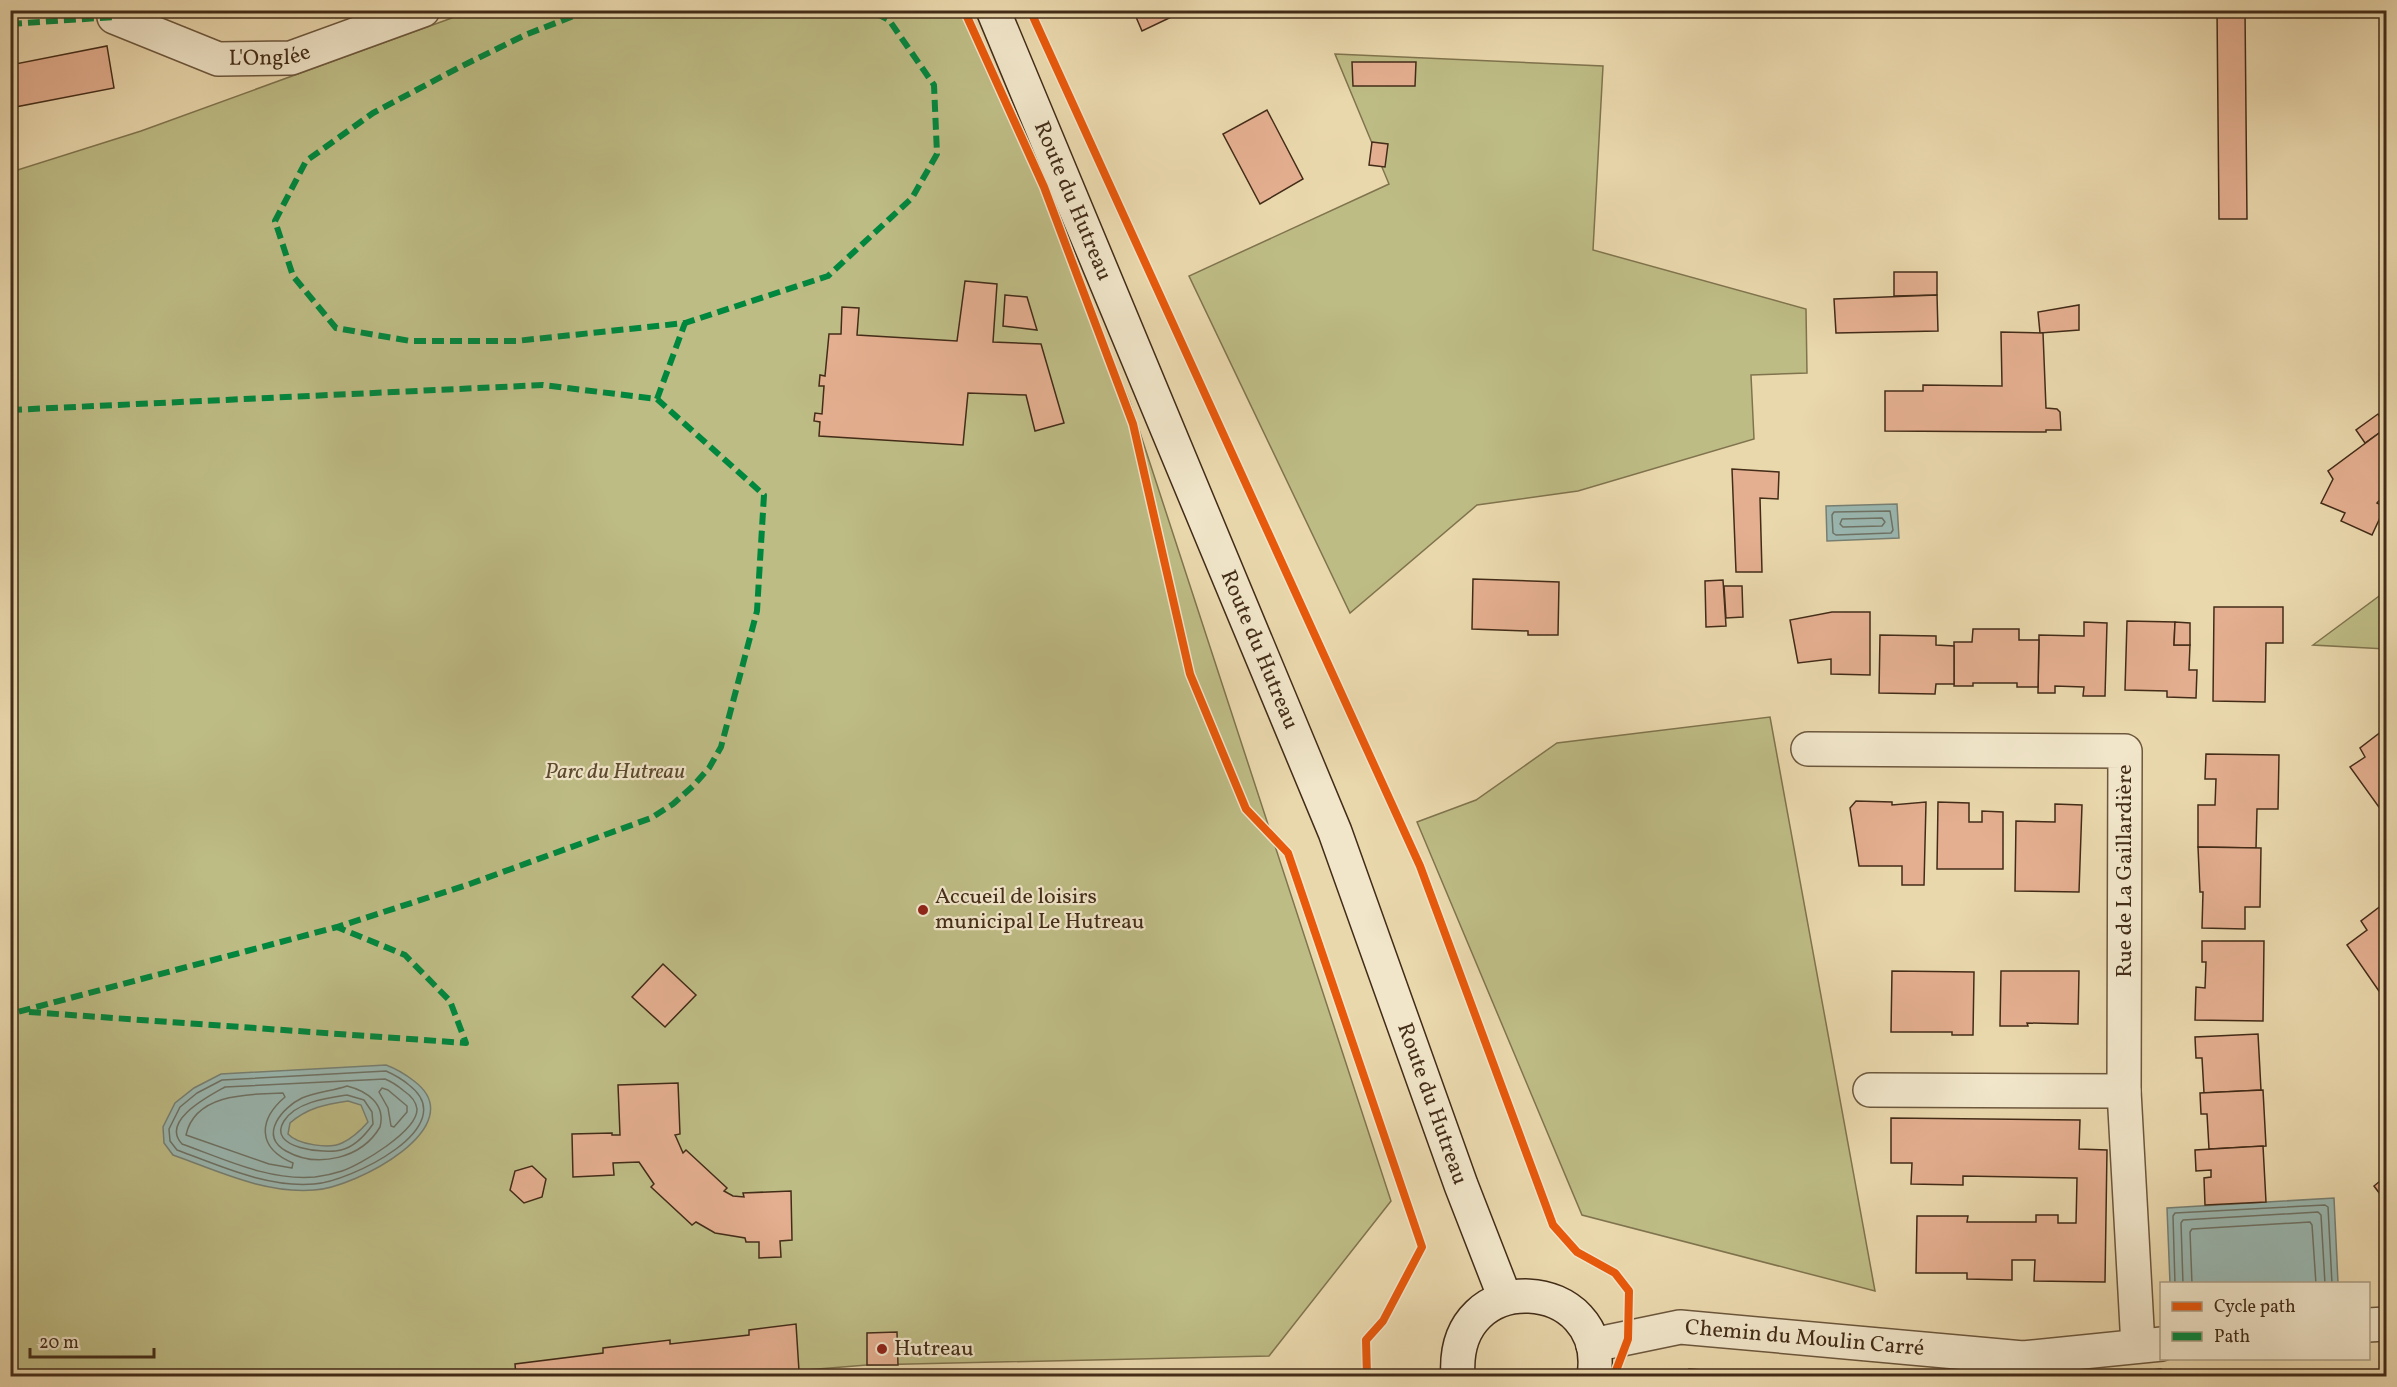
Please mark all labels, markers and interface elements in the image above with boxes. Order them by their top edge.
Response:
street label: L'Onglée [229,37,315,74]
street label: Route du Hutreau [1026,117,1120,286]
street label: Route du Hutreau [1212,565,1306,734]
park label: Parc du Hutreau [545,757,685,788]
street label: Rue de La Gaillardière [2110,764,2141,978]
place label: Accueil de loisirs municipal Le Hutreau [935,882,1145,938]
marker: Accueil de loisirs municipal Le Hutreau [916,903,930,917]
street label: Route du Hutreau [1389,1019,1475,1189]
legend [2160,1282,2370,1360]
text: Cycle path [2214,1295,2296,1320]
street label: Chemin du Moulin Carré [1684,1312,1926,1365]
scale bar [30,1321,154,1359]
text: Path [2214,1325,2250,1350]
text: 20 m [39,1331,79,1356]
place label: Hutreau [894,1334,974,1365]
marker: Hutreau [875,1342,889,1356]

